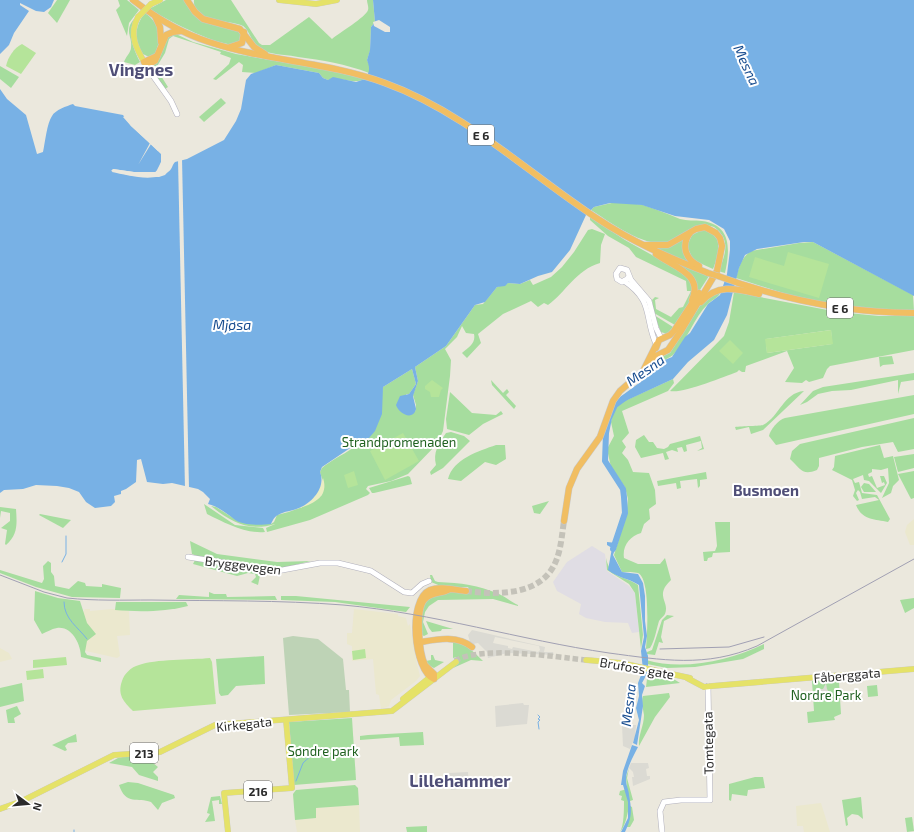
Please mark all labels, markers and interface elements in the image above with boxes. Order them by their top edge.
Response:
water label: Mesna [730,42,764,88]
district label: Vingnes [109,59,173,79]
road number: E 6 [468,125,494,145]
road number: E 6 [827,298,853,318]
water label: Mjøsa [213,316,251,333]
water label: Mesna [623,351,667,389]
park label: Strandpromenaden [342,434,456,450]
district label: Busmoen [733,481,799,499]
street label: Bryggevegen [204,552,282,578]
street label: Brufoss gate [599,654,675,682]
street label: Fåberggata [813,664,881,686]
water label: Mesna [617,683,639,727]
park label: Nordre Park [791,687,862,703]
street label: Tomtegata [699,711,717,775]
street label: Kirkegata [215,713,273,735]
road number: 213 [130,743,158,763]
park label: Søndre park [287,743,359,759]
district label: Lillehammer [409,770,511,790]
road number: 216 [244,781,272,801]
north arrow [8,784,48,824]
text: N [31,801,45,813]

